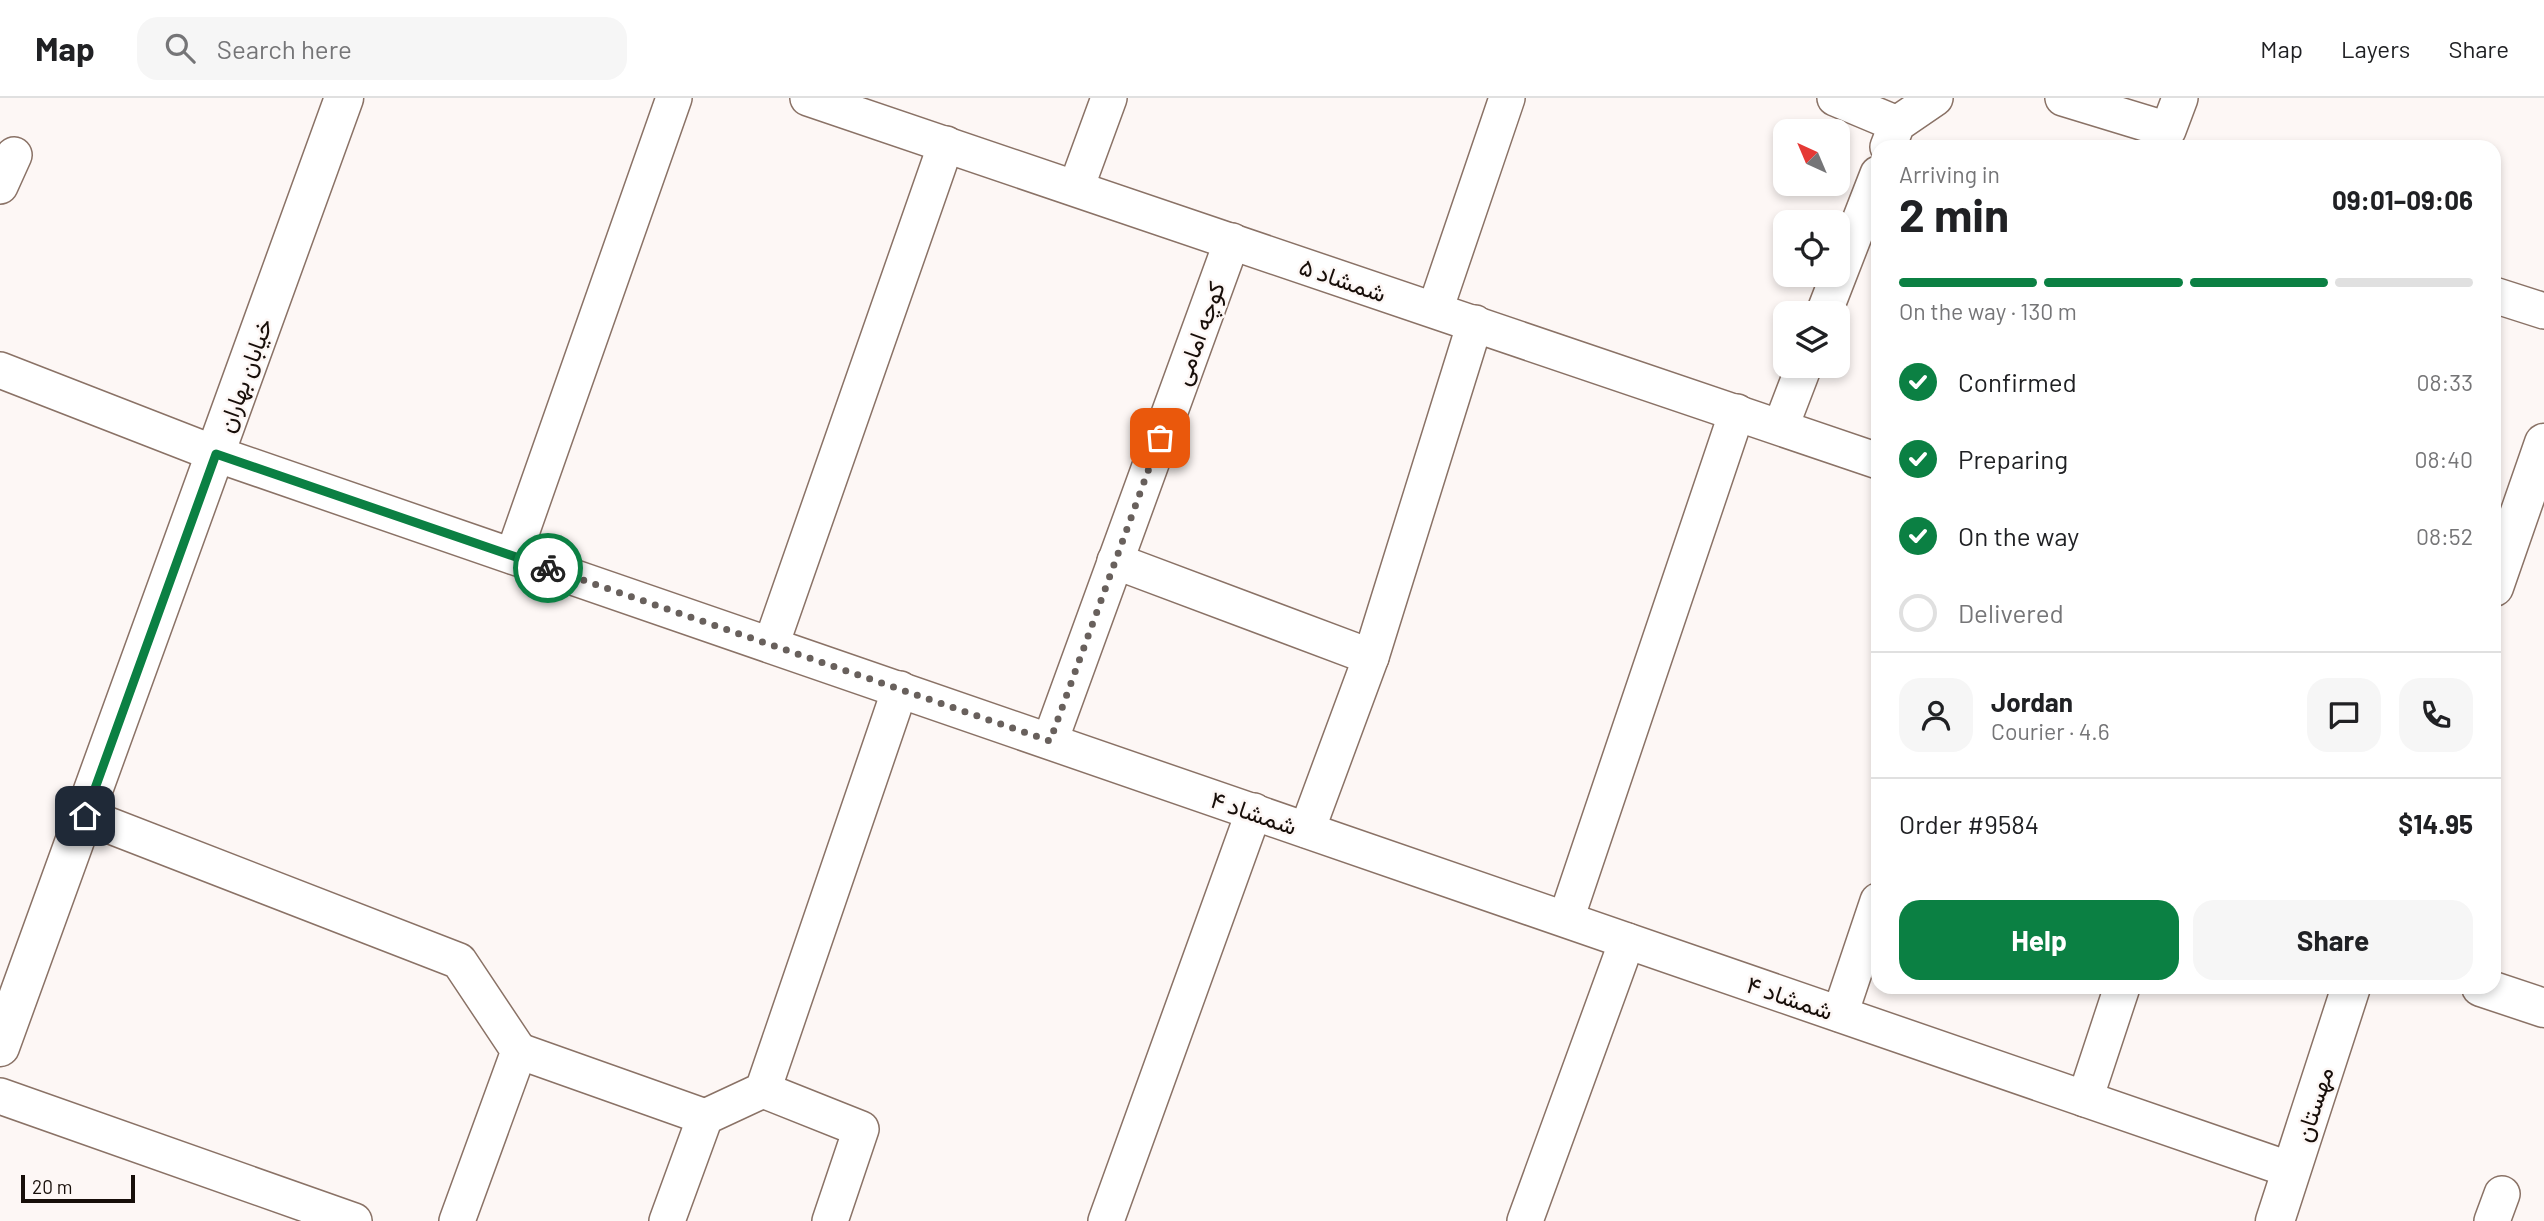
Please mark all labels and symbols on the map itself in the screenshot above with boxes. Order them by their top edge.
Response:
north arrow [1773,119,1850,196]
street label: شمشاد ۵ [1296,251,1390,307]
street label: کوچه امامی [1166,277,1233,390]
street label: خیابان بهاران [210,314,280,437]
pin [1130,408,1190,468]
courier [513,533,583,603]
street label: شمشاد ۴ [1207,784,1301,840]
pin [55,786,115,846]
street label: شمشاد ۴ [1743,969,1837,1025]
street label: مهستان [2287,1063,2341,1146]
scale bar [21,1172,135,1204]

